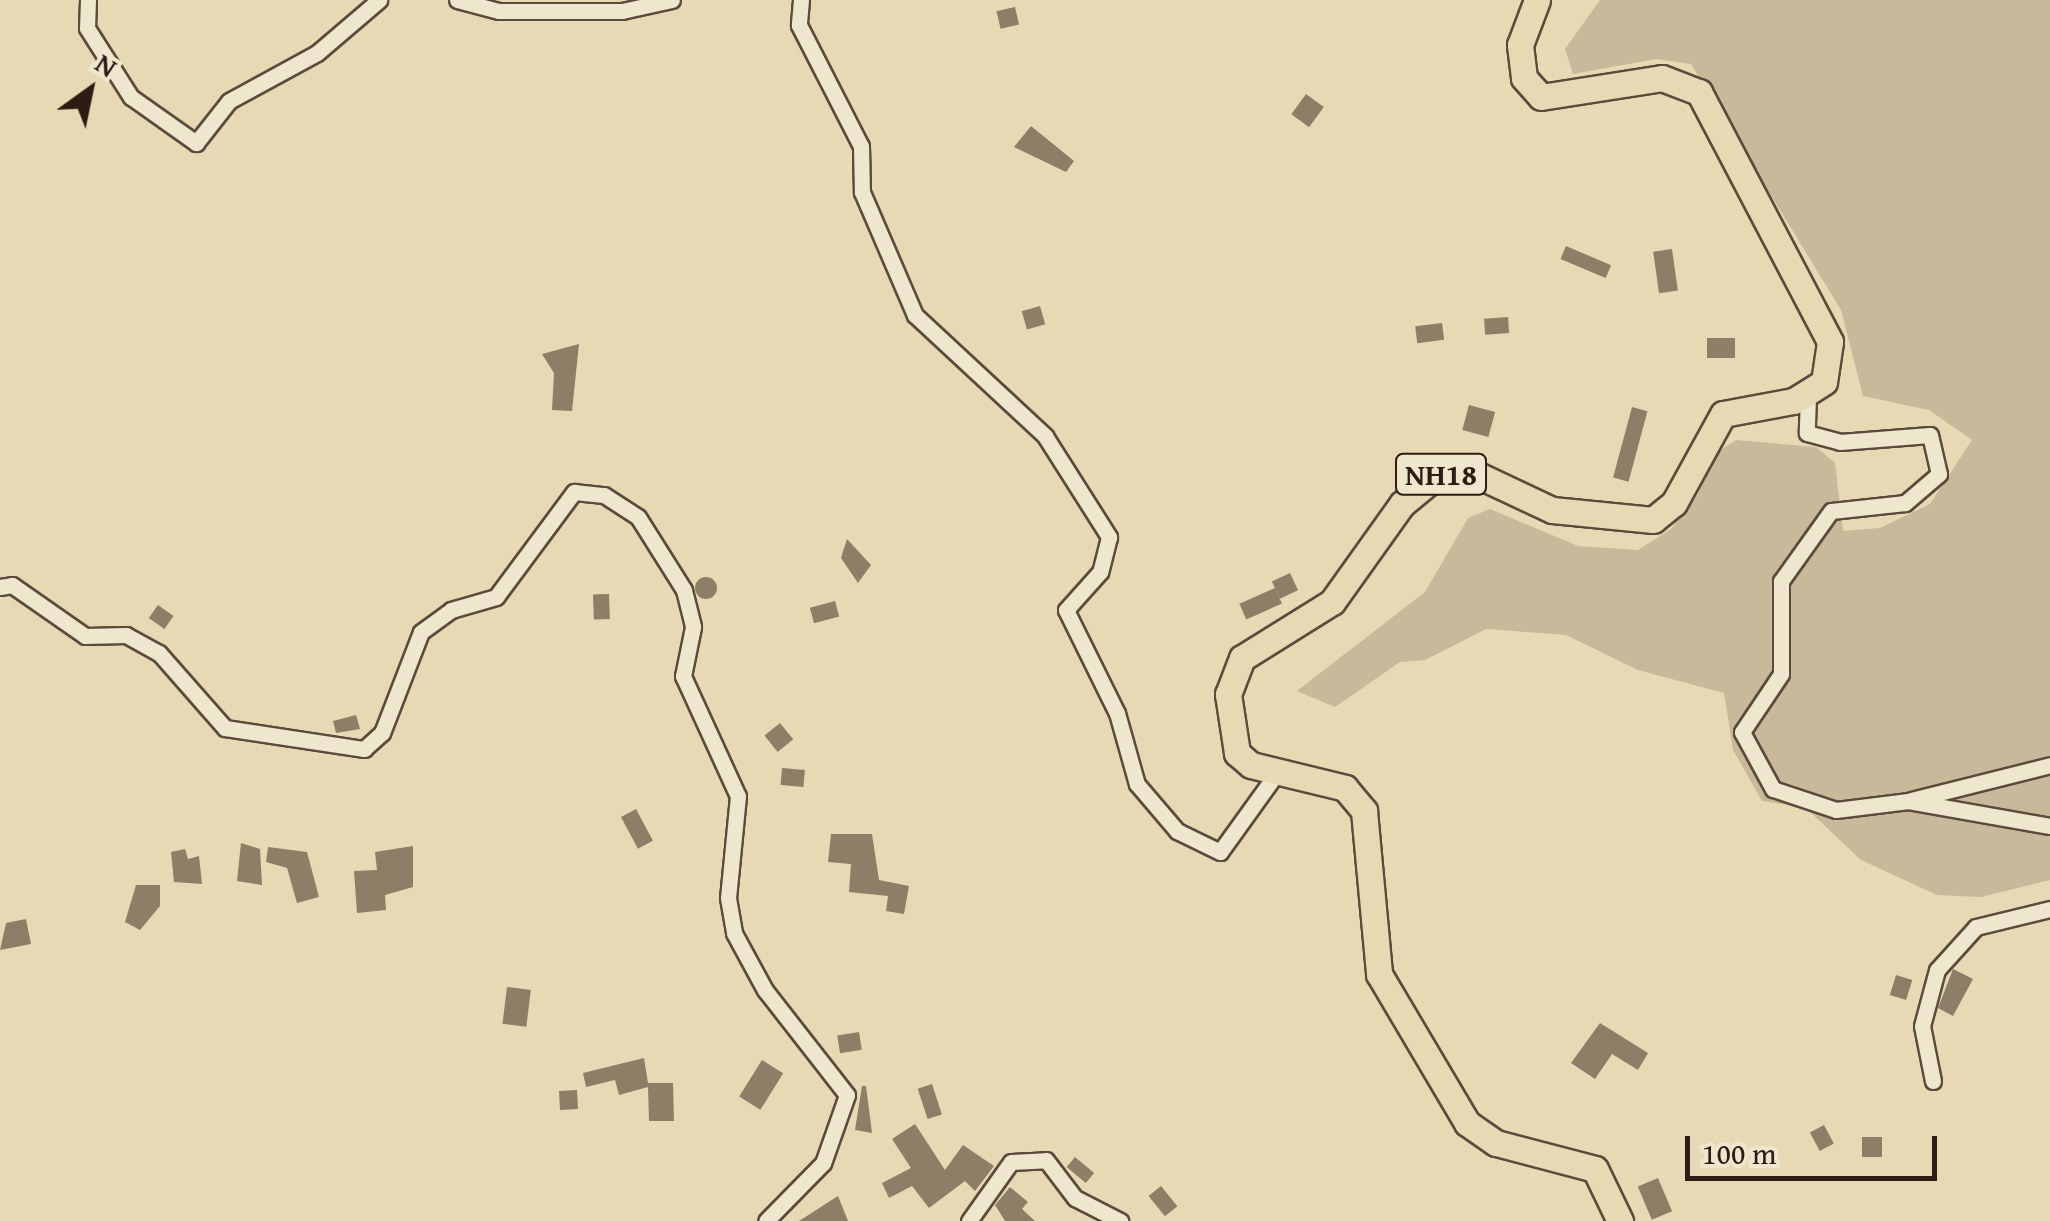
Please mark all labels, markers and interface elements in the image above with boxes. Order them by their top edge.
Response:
north arrow [40,40,140,140]
text: N [88,42,126,87]
road number: NH18 [1394,449,1488,499]
scale bar [1690,1116,1942,1178]
text: 100 m [1702,1131,1776,1175]

